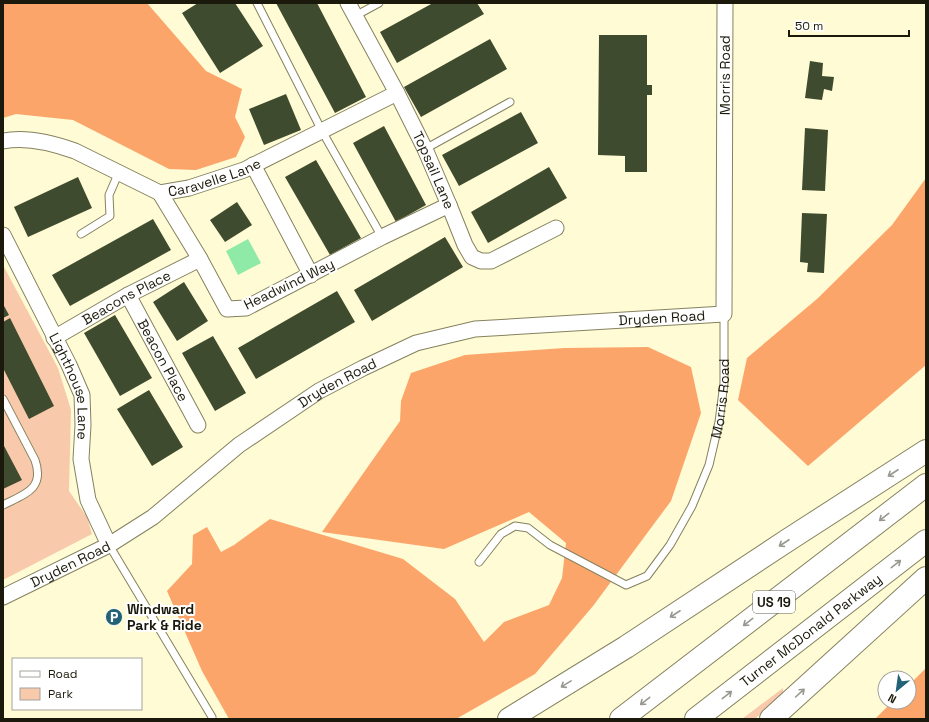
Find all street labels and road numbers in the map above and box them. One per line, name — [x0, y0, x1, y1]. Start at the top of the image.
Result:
street label: Morris Road — [716, 35, 734, 115]
street label: Topsail Lane — [409, 128, 459, 212]
street label: Caravelle Lane — [167, 154, 264, 200]
street label: Headwind Way — [241, 254, 337, 314]
street label: Beacons Place — [79, 266, 174, 329]
street label: Dryden Road — [618, 306, 706, 329]
street label: Beacon Place — [134, 316, 193, 405]
street label: Lighthouse Lane — [45, 330, 92, 440]
street label: Dryden Road — [295, 354, 379, 412]
street label: Morris Road — [707, 359, 733, 440]
street label: Dryden Road — [27, 537, 113, 591]
street label: Turner McDonald Parkway — [736, 570, 885, 691]
road number: US 19 — [753, 591, 795, 613]

